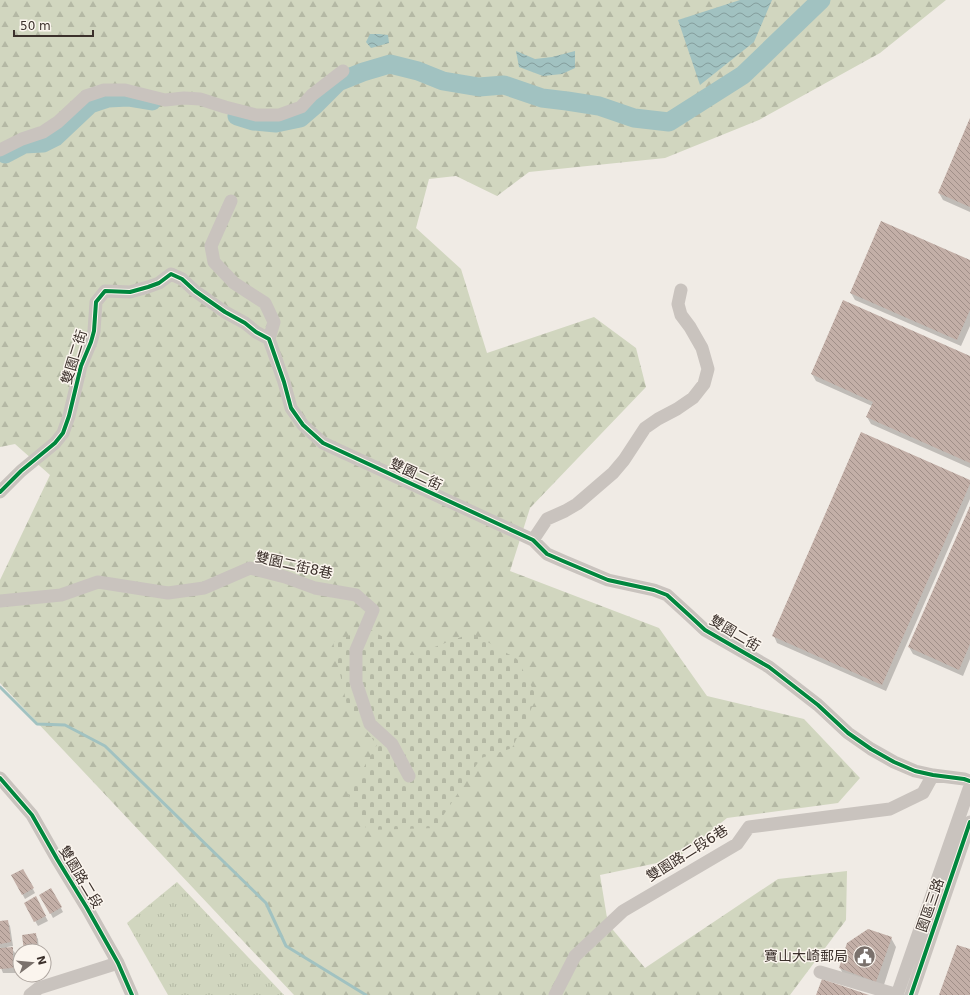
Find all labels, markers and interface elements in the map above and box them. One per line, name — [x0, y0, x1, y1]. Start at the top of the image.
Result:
scale bar — [14, 12, 93, 38]
text: 50 m — [20, 19, 51, 33]
street label: 雙園二街 — [58, 328, 90, 386]
street label: 雙園二街 — [387, 455, 445, 493]
street label: 雙園二街8巷 — [254, 548, 334, 582]
street label: 雙園二街 — [707, 612, 763, 654]
street label: 雙園路二段6巷 — [643, 822, 731, 884]
street label: 雙園路二段 — [56, 843, 106, 911]
street label: 園區三路 — [913, 876, 947, 934]
north arrow — [12, 943, 52, 983]
public building icon: 寶山大崎郵局 — [851, 943, 877, 969]
place label: 寶山大崎郵局 — [764, 948, 848, 964]
text: N — [34, 954, 49, 967]

